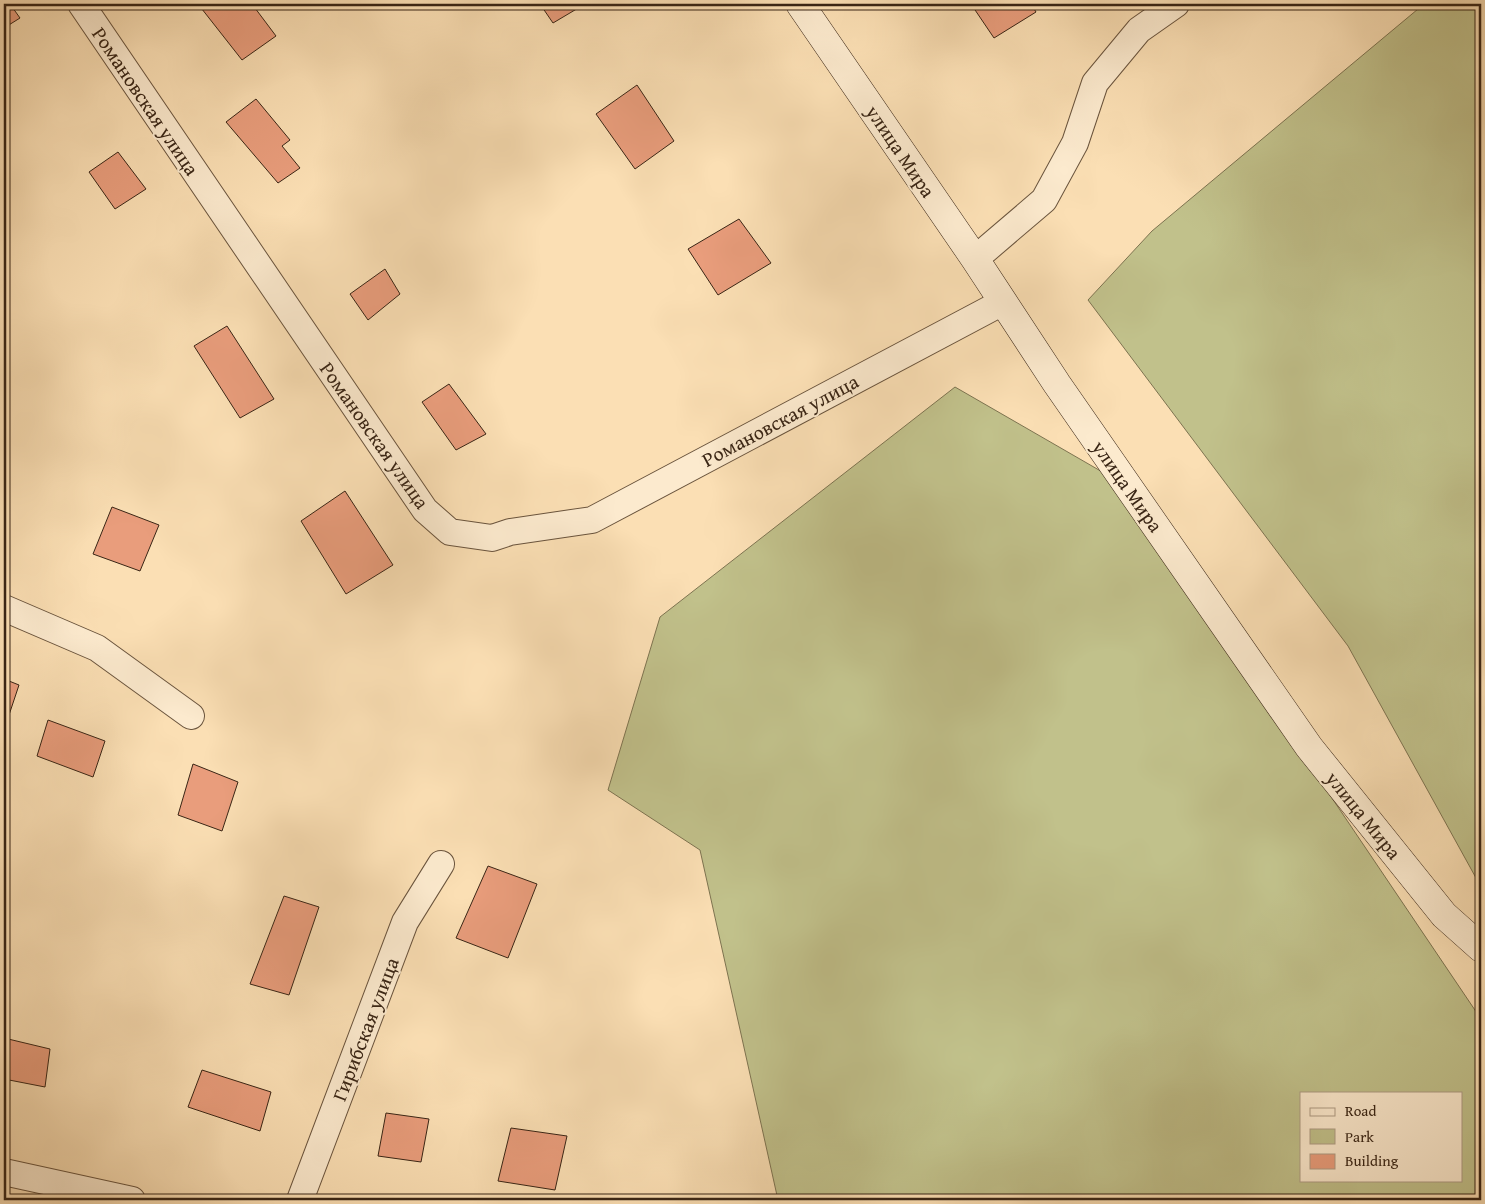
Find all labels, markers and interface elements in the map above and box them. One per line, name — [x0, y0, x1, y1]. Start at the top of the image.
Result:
street label: Романовская улица — [85, 21, 207, 182]
street label: улица Мира — [859, 98, 943, 204]
street label: Романовская улица — [313, 356, 437, 515]
street label: Романовская улица — [697, 366, 864, 474]
street label: улица Мира — [1085, 433, 1171, 538]
street label: улица Мира — [1319, 764, 1409, 866]
street label: Гирибская улица — [324, 952, 406, 1105]
legend — [1300, 1092, 1462, 1182]
text: Road — [1345, 1100, 1376, 1121]
text: Park — [1345, 1126, 1374, 1147]
text: Building — [1345, 1150, 1399, 1171]

